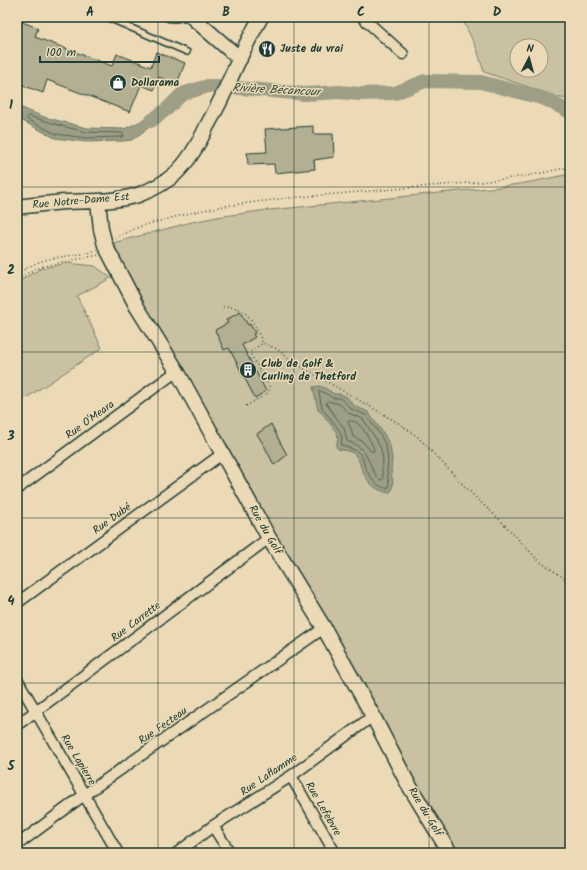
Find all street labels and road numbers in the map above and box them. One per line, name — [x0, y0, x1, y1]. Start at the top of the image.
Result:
street label: Rue Notre-Dame Est — [32, 188, 131, 214]
street label: Rue O'Meara — [62, 396, 118, 444]
street label: Rue Dubé — [89, 498, 136, 539]
street label: Rue du Golf — [244, 502, 287, 560]
street label: Rue Carrette — [107, 597, 165, 647]
street label: Rue Fecteau — [135, 702, 192, 750]
street label: Rue Lapierre — [56, 731, 100, 789]
street label: Rue Laflamme — [237, 749, 301, 801]
street label: Rue Lefebvre — [300, 778, 346, 840]
street label: Rue du Golf — [403, 784, 448, 842]

